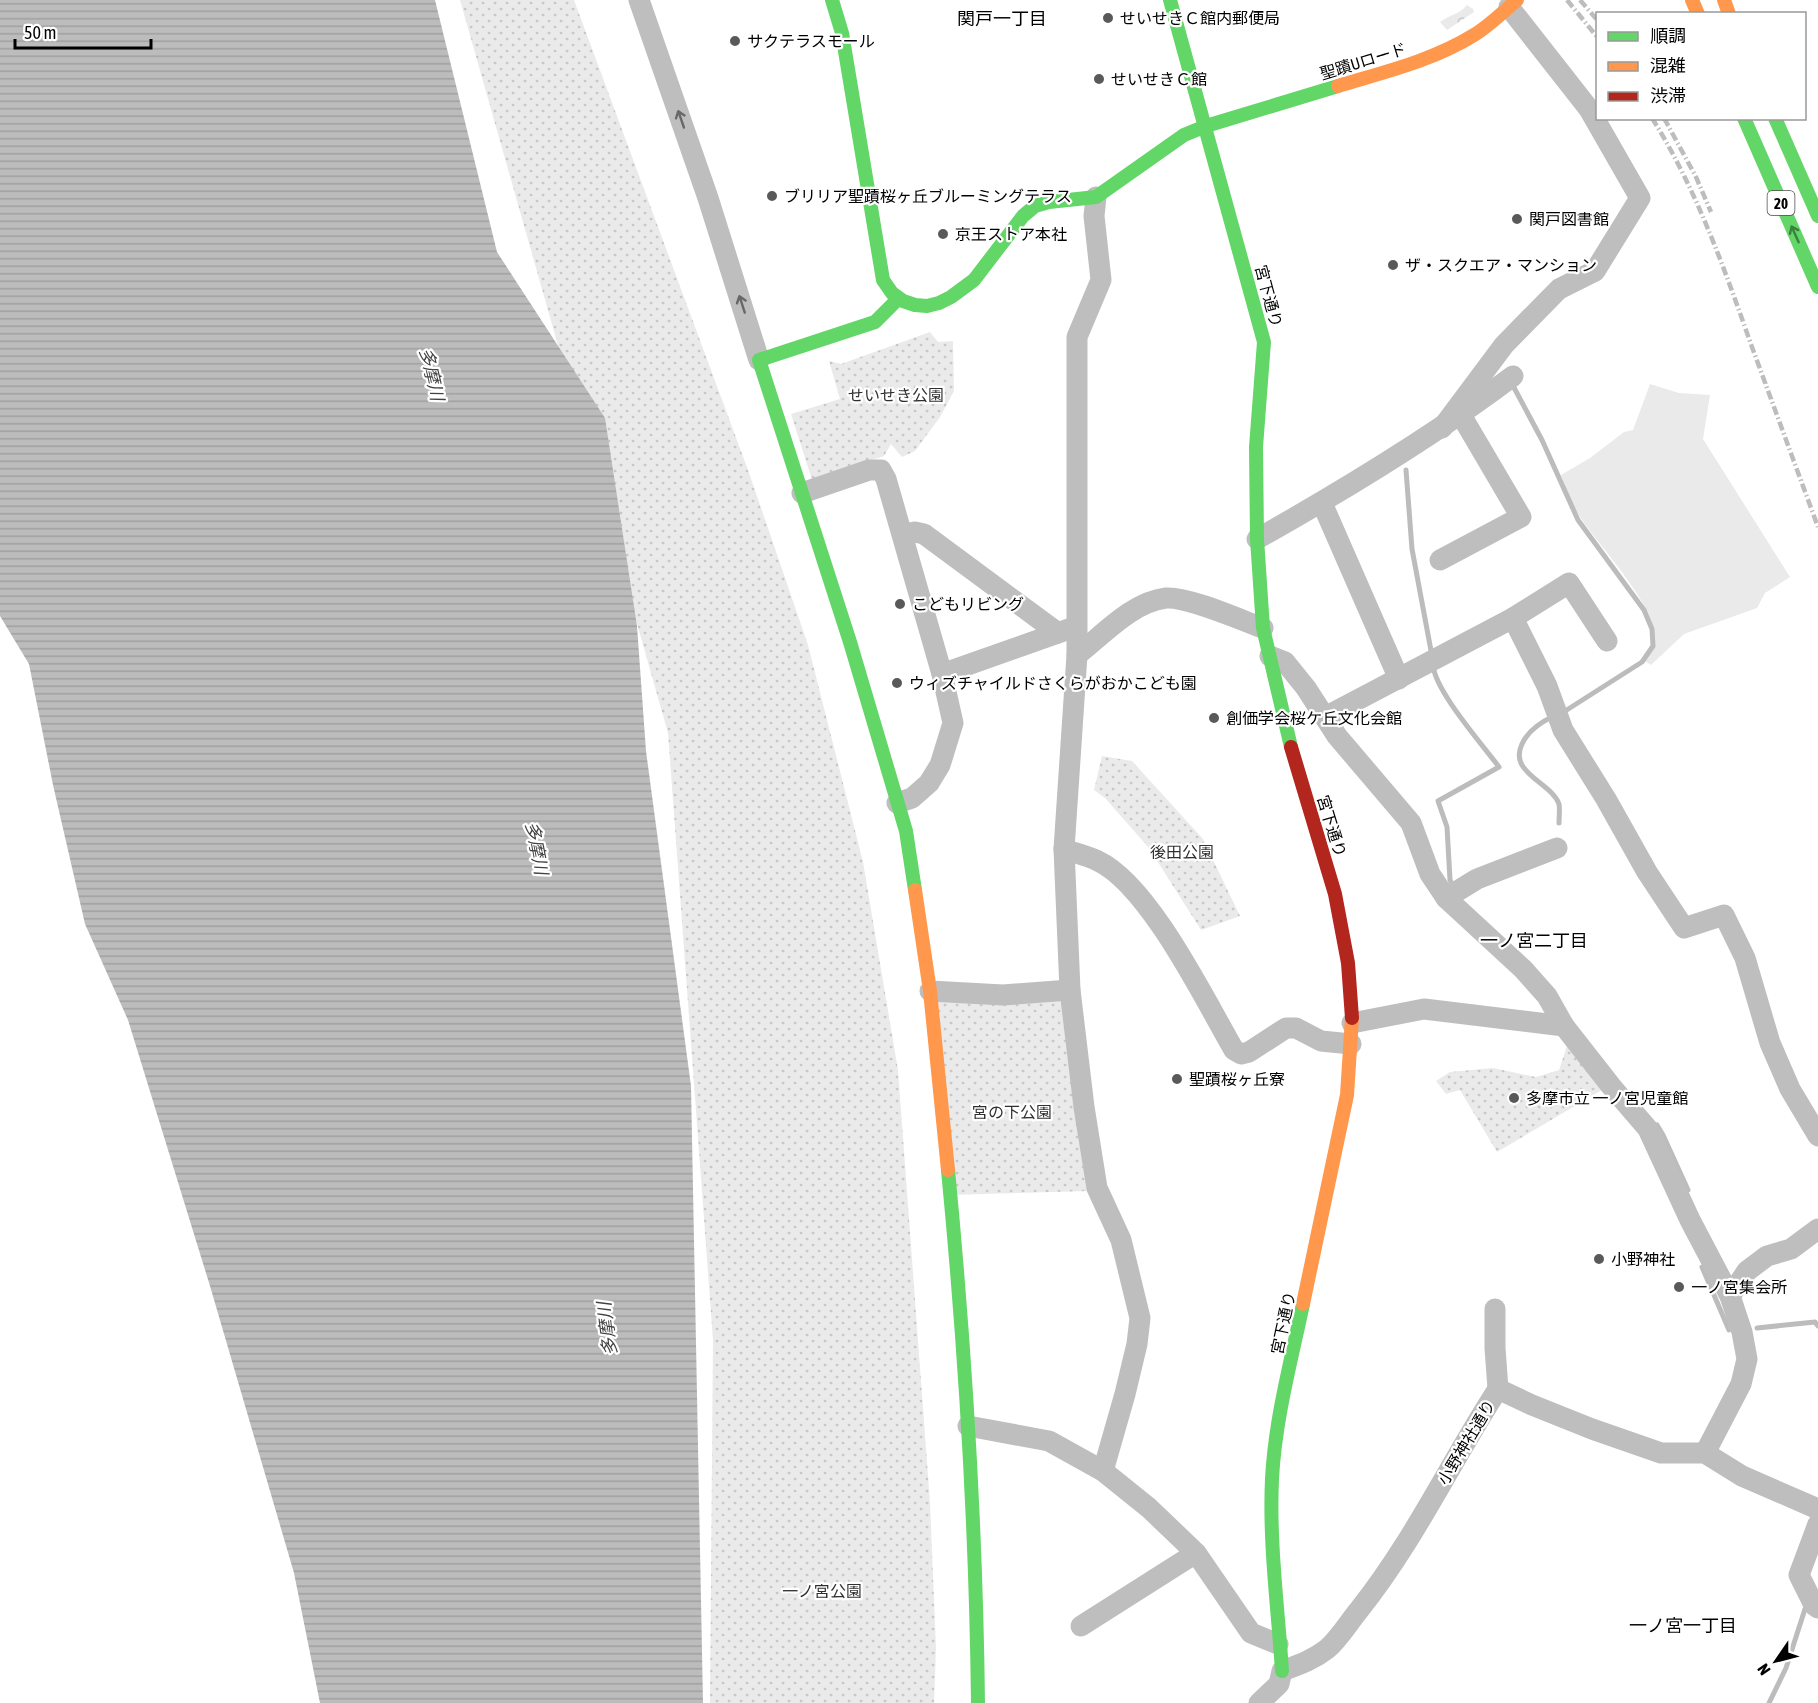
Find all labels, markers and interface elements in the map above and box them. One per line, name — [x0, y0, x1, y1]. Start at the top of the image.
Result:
district label: 関戸一丁目 — [957, 8, 1047, 29]
place label: せいせきＣ館内郵便局 — [1120, 9, 1280, 27]
marker: せいせきＣ館内郵便局 — [1101, 11, 1115, 25]
scale bar — [15, 12, 152, 50]
legend — [1596, 12, 1806, 120]
text: 50 m — [24, 22, 56, 43]
text: 順調 — [1650, 25, 1686, 46]
place label: サクテラスモール — [747, 32, 875, 50]
marker: サクテラスモール — [728, 34, 742, 48]
street label: 聖蹟Uロード — [1318, 39, 1408, 83]
text: 混雑 — [1650, 55, 1686, 76]
place label: せいせきＣ館 — [1111, 70, 1207, 88]
marker: せいせきＣ館 — [1092, 72, 1106, 86]
text: 渋滞 — [1650, 85, 1686, 106]
one-way arrow — [674, 110, 685, 129]
place label: ブリリア聖蹟桜ヶ丘ブルーミングテラス — [784, 187, 1072, 205]
marker: ブリリア聖蹟桜ヶ丘ブルーミングテラス — [765, 189, 779, 203]
road number: 20 — [1768, 191, 1794, 215]
place label: 関戸図書館 — [1529, 210, 1609, 228]
marker: 関戸図書館 — [1510, 212, 1524, 226]
place label: 京王ストア本社 — [955, 225, 1067, 243]
one-way arrow — [1788, 225, 1800, 243]
marker: 京王ストア本社 — [936, 227, 950, 241]
place label: ザ・スクエア・マンション — [1405, 256, 1597, 274]
marker: ザ・スクエア・マンション — [1386, 258, 1400, 272]
street label: 宮下通り — [1252, 263, 1286, 329]
one-way arrow — [736, 295, 747, 314]
water label: 多摩川 — [416, 345, 449, 405]
park label: せいせき公園 — [848, 386, 944, 404]
place label: こどもリビング — [912, 595, 1024, 613]
marker: こどもリビング — [893, 597, 907, 611]
place label: ウィズチャイルドさくらがおかこども園 — [909, 674, 1197, 692]
marker: ウィズチャイルドさくらがおかこども園 — [890, 676, 904, 690]
place label: 創価学会桜ケ丘文化会館 — [1226, 709, 1402, 727]
marker: 創価学会桜ケ丘文化会館 — [1207, 711, 1221, 725]
street label: 宮下通り — [1314, 793, 1350, 859]
water label: 多摩川 — [522, 819, 553, 878]
park label: 後田公園 — [1150, 843, 1214, 861]
district label: 一ノ宮二丁目 — [1480, 930, 1588, 951]
place label: 聖蹟桜ヶ丘寮 — [1189, 1070, 1285, 1088]
marker: 聖蹟桜ヶ丘寮 — [1170, 1072, 1184, 1086]
place label: 多摩市立 一ノ宮児童館 — [1526, 1089, 1688, 1107]
marker: 多摩市立 一ノ宮児童館 — [1507, 1091, 1521, 1105]
park label: 宮の下公園 — [972, 1103, 1052, 1121]
place label: 小野神社 — [1611, 1250, 1675, 1268]
marker: 小野神社 — [1592, 1252, 1606, 1266]
place label: 一ノ宮集会所 — [1691, 1278, 1787, 1296]
marker: 一ノ宮集会所 — [1672, 1280, 1686, 1294]
street label: 宮下通り — [1268, 1290, 1298, 1356]
water label: 多摩川 — [593, 1299, 621, 1357]
street label: 小野神社通り — [1434, 1396, 1498, 1488]
park label: 一ノ宮公園 — [782, 1582, 862, 1600]
district label: 一ノ宮一丁目 — [1629, 1615, 1737, 1636]
north arrow — [1746, 1631, 1806, 1691]
text: N — [1754, 1661, 1774, 1679]

